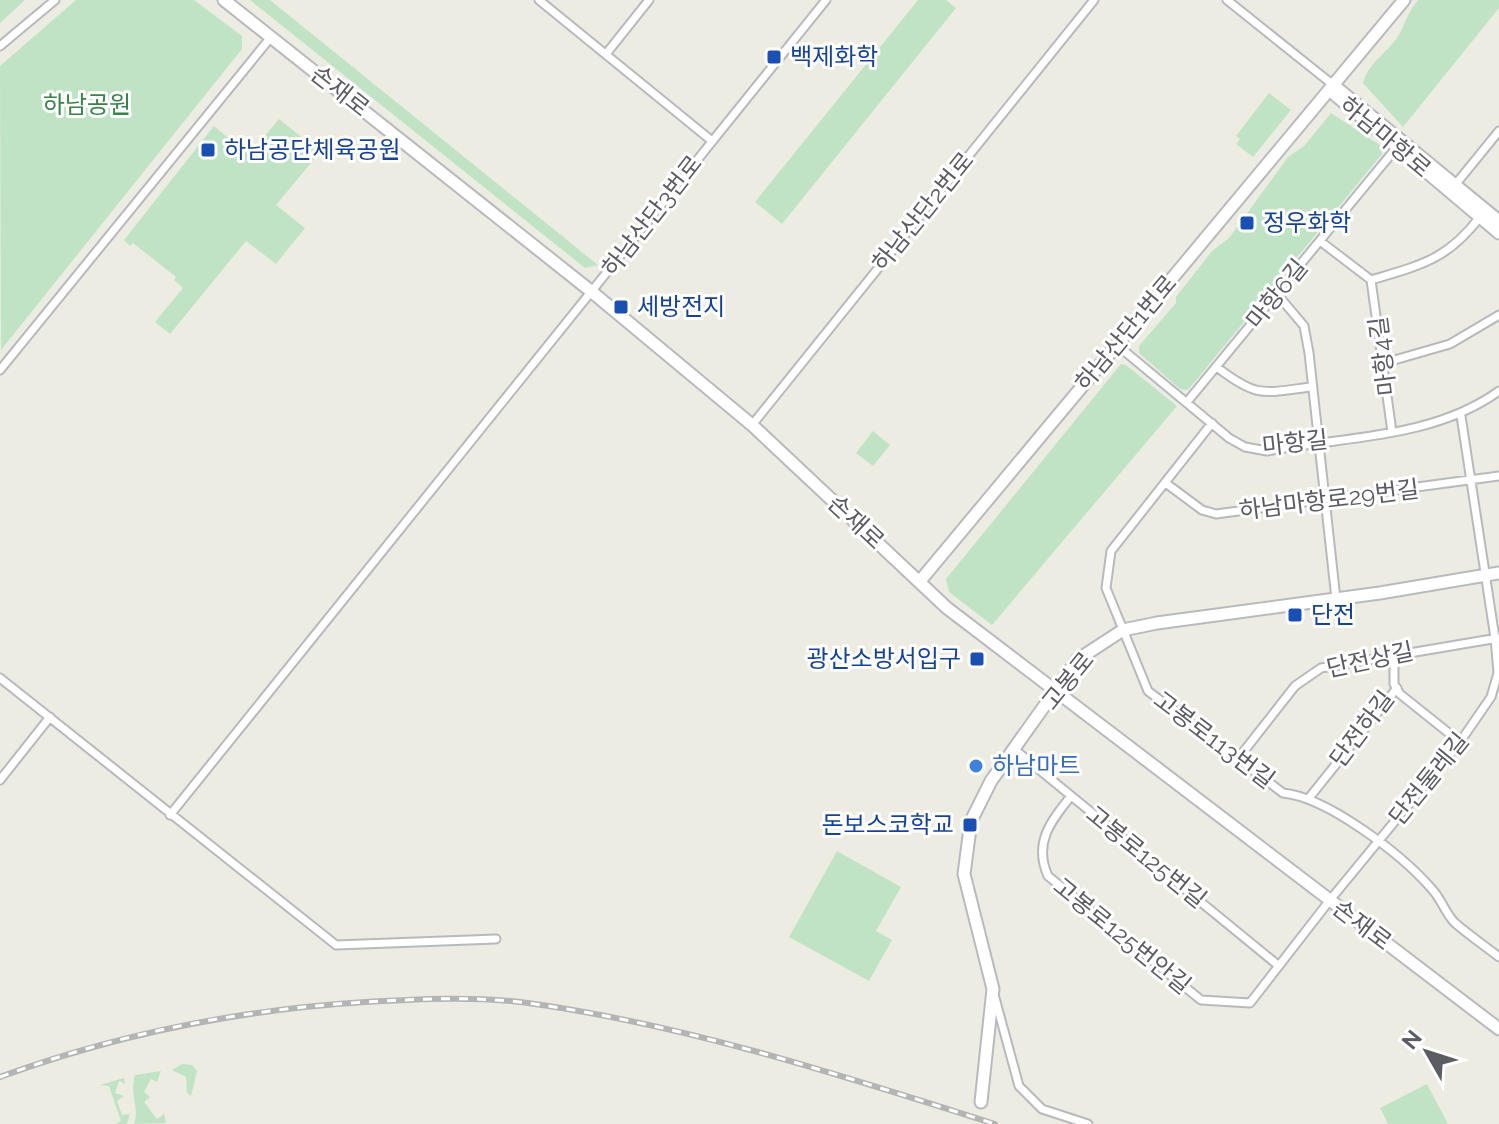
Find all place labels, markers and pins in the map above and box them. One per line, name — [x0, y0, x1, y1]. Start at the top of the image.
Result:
place label: 백제화학 — [790, 42, 878, 71]
marker: 백제화학 — [765, 48, 783, 66]
place label: 하남공단체육공원 — [224, 135, 401, 164]
marker: 하남공단체육공원 — [199, 141, 217, 159]
place label: 정우화학 — [1263, 208, 1351, 237]
marker: 정우화학 — [1238, 214, 1256, 232]
place label: 세방전지 — [637, 292, 725, 321]
marker: 세방전지 — [612, 298, 630, 316]
place label: 단전 — [1311, 600, 1355, 629]
marker: 단전 — [1286, 606, 1304, 624]
place label: 광산소방서입구 — [806, 644, 961, 673]
marker: 광산소방서입구 — [968, 650, 986, 668]
place label: 하남마트 — [992, 751, 1080, 780]
marker: 하남마트 — [967, 757, 985, 775]
place label: 돈보스코학교 — [822, 810, 954, 839]
marker: 돈보스코학교 — [961, 816, 979, 834]

